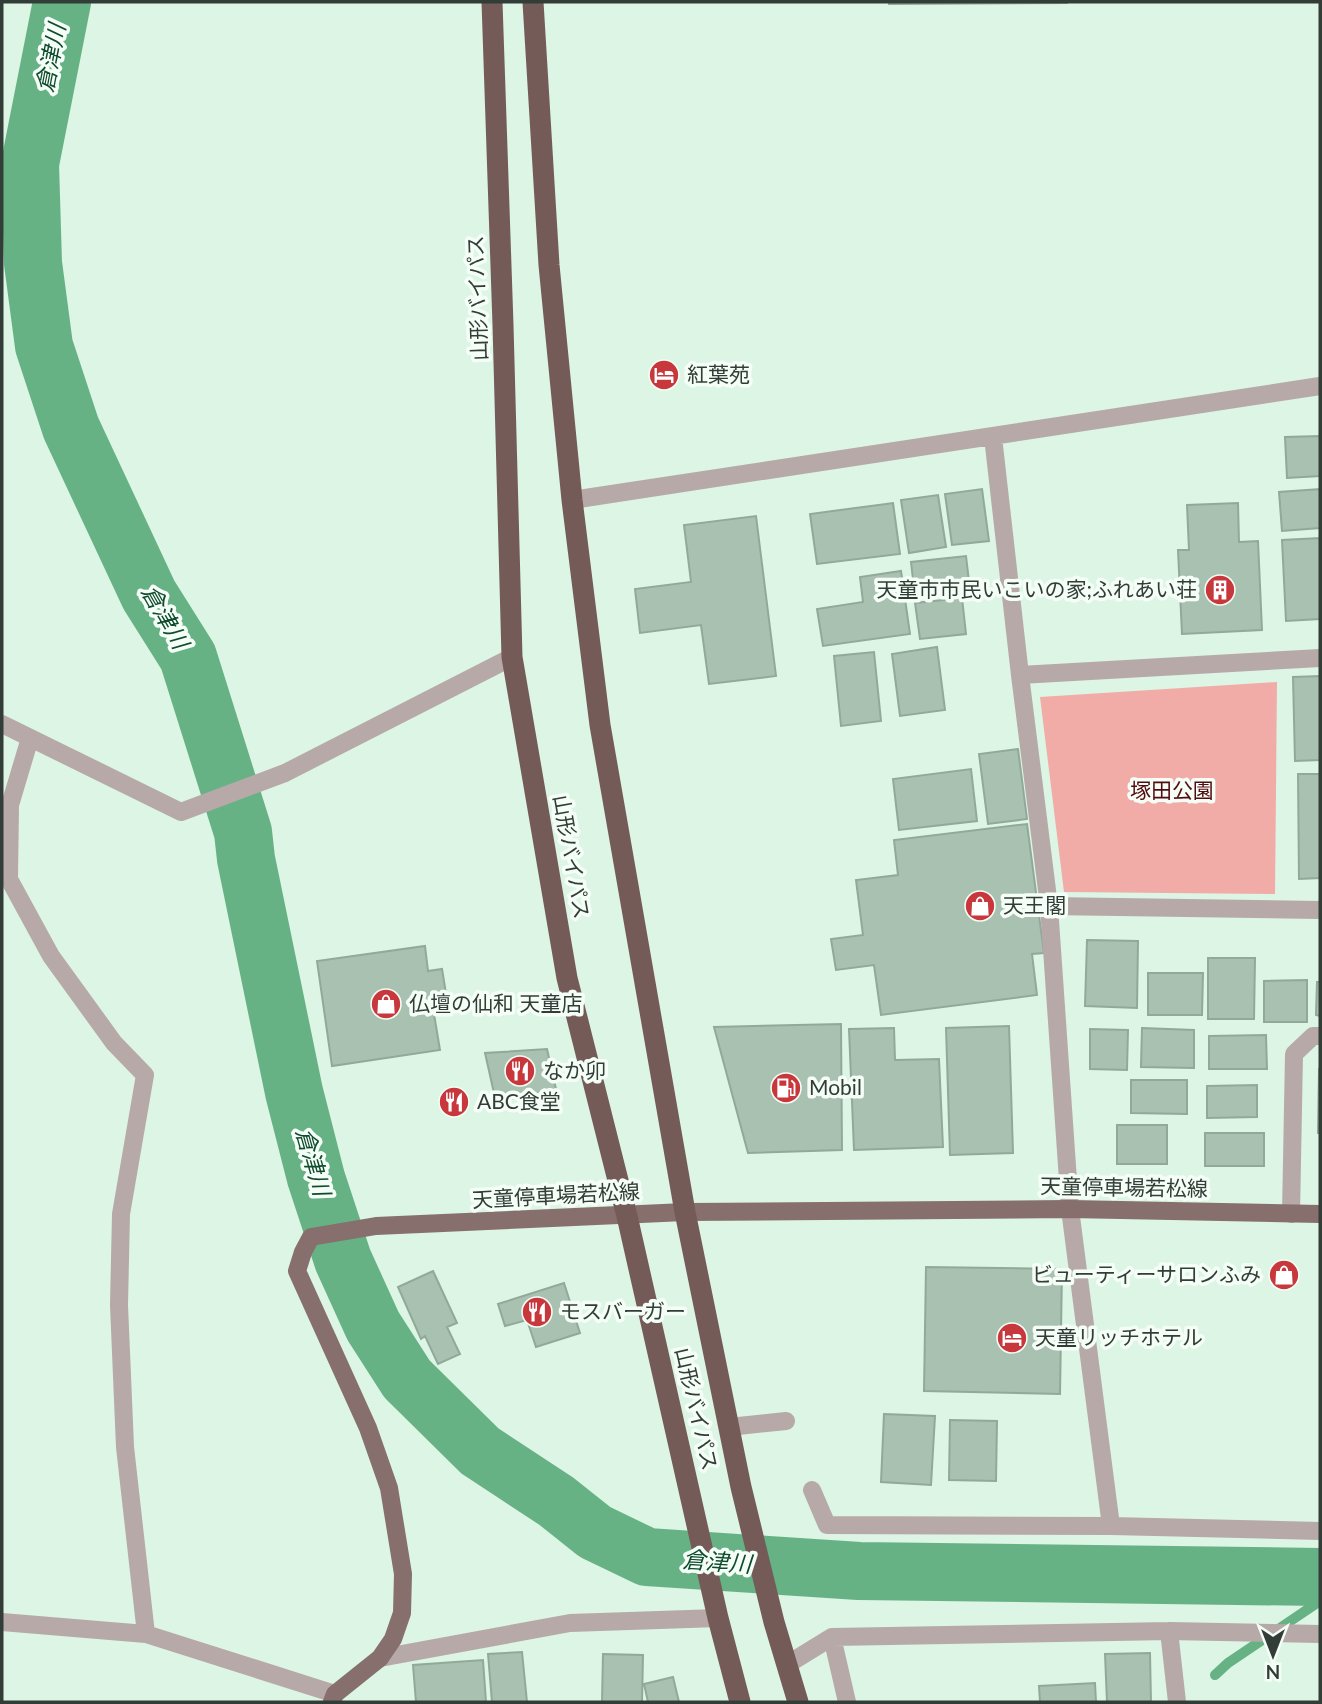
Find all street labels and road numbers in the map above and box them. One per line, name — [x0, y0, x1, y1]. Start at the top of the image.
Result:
street label: 山形バイパス — [462, 235, 491, 361]
street label: 山形バイパス — [549, 793, 596, 921]
street label: 天童停車場若松線 — [1040, 1173, 1208, 1200]
street label: 天童停車場若松線 — [471, 1178, 640, 1211]
street label: 山形バイパス — [671, 1345, 724, 1473]

